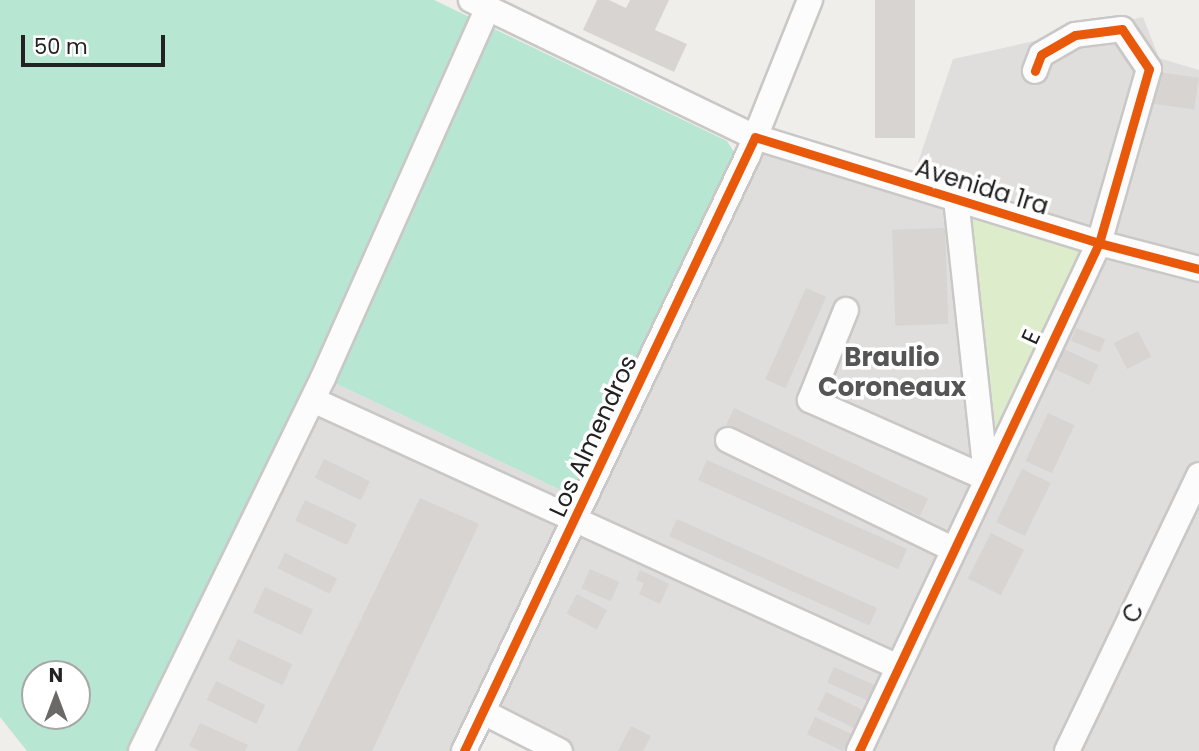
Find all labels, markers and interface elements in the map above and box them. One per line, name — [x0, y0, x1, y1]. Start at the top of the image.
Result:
scale bar — [24, 21, 168, 65]
text: 50 m — [34, 32, 88, 61]
street label: Avenida 1ra — [912, 153, 1052, 221]
street label: E — [1015, 325, 1047, 349]
district label: Braulio Coroneaux — [818, 342, 966, 404]
street label: Los Almendros — [543, 351, 643, 521]
street label: C — [1116, 598, 1150, 628]
north arrow — [21, 660, 91, 730]
text: N — [49, 662, 63, 689]

